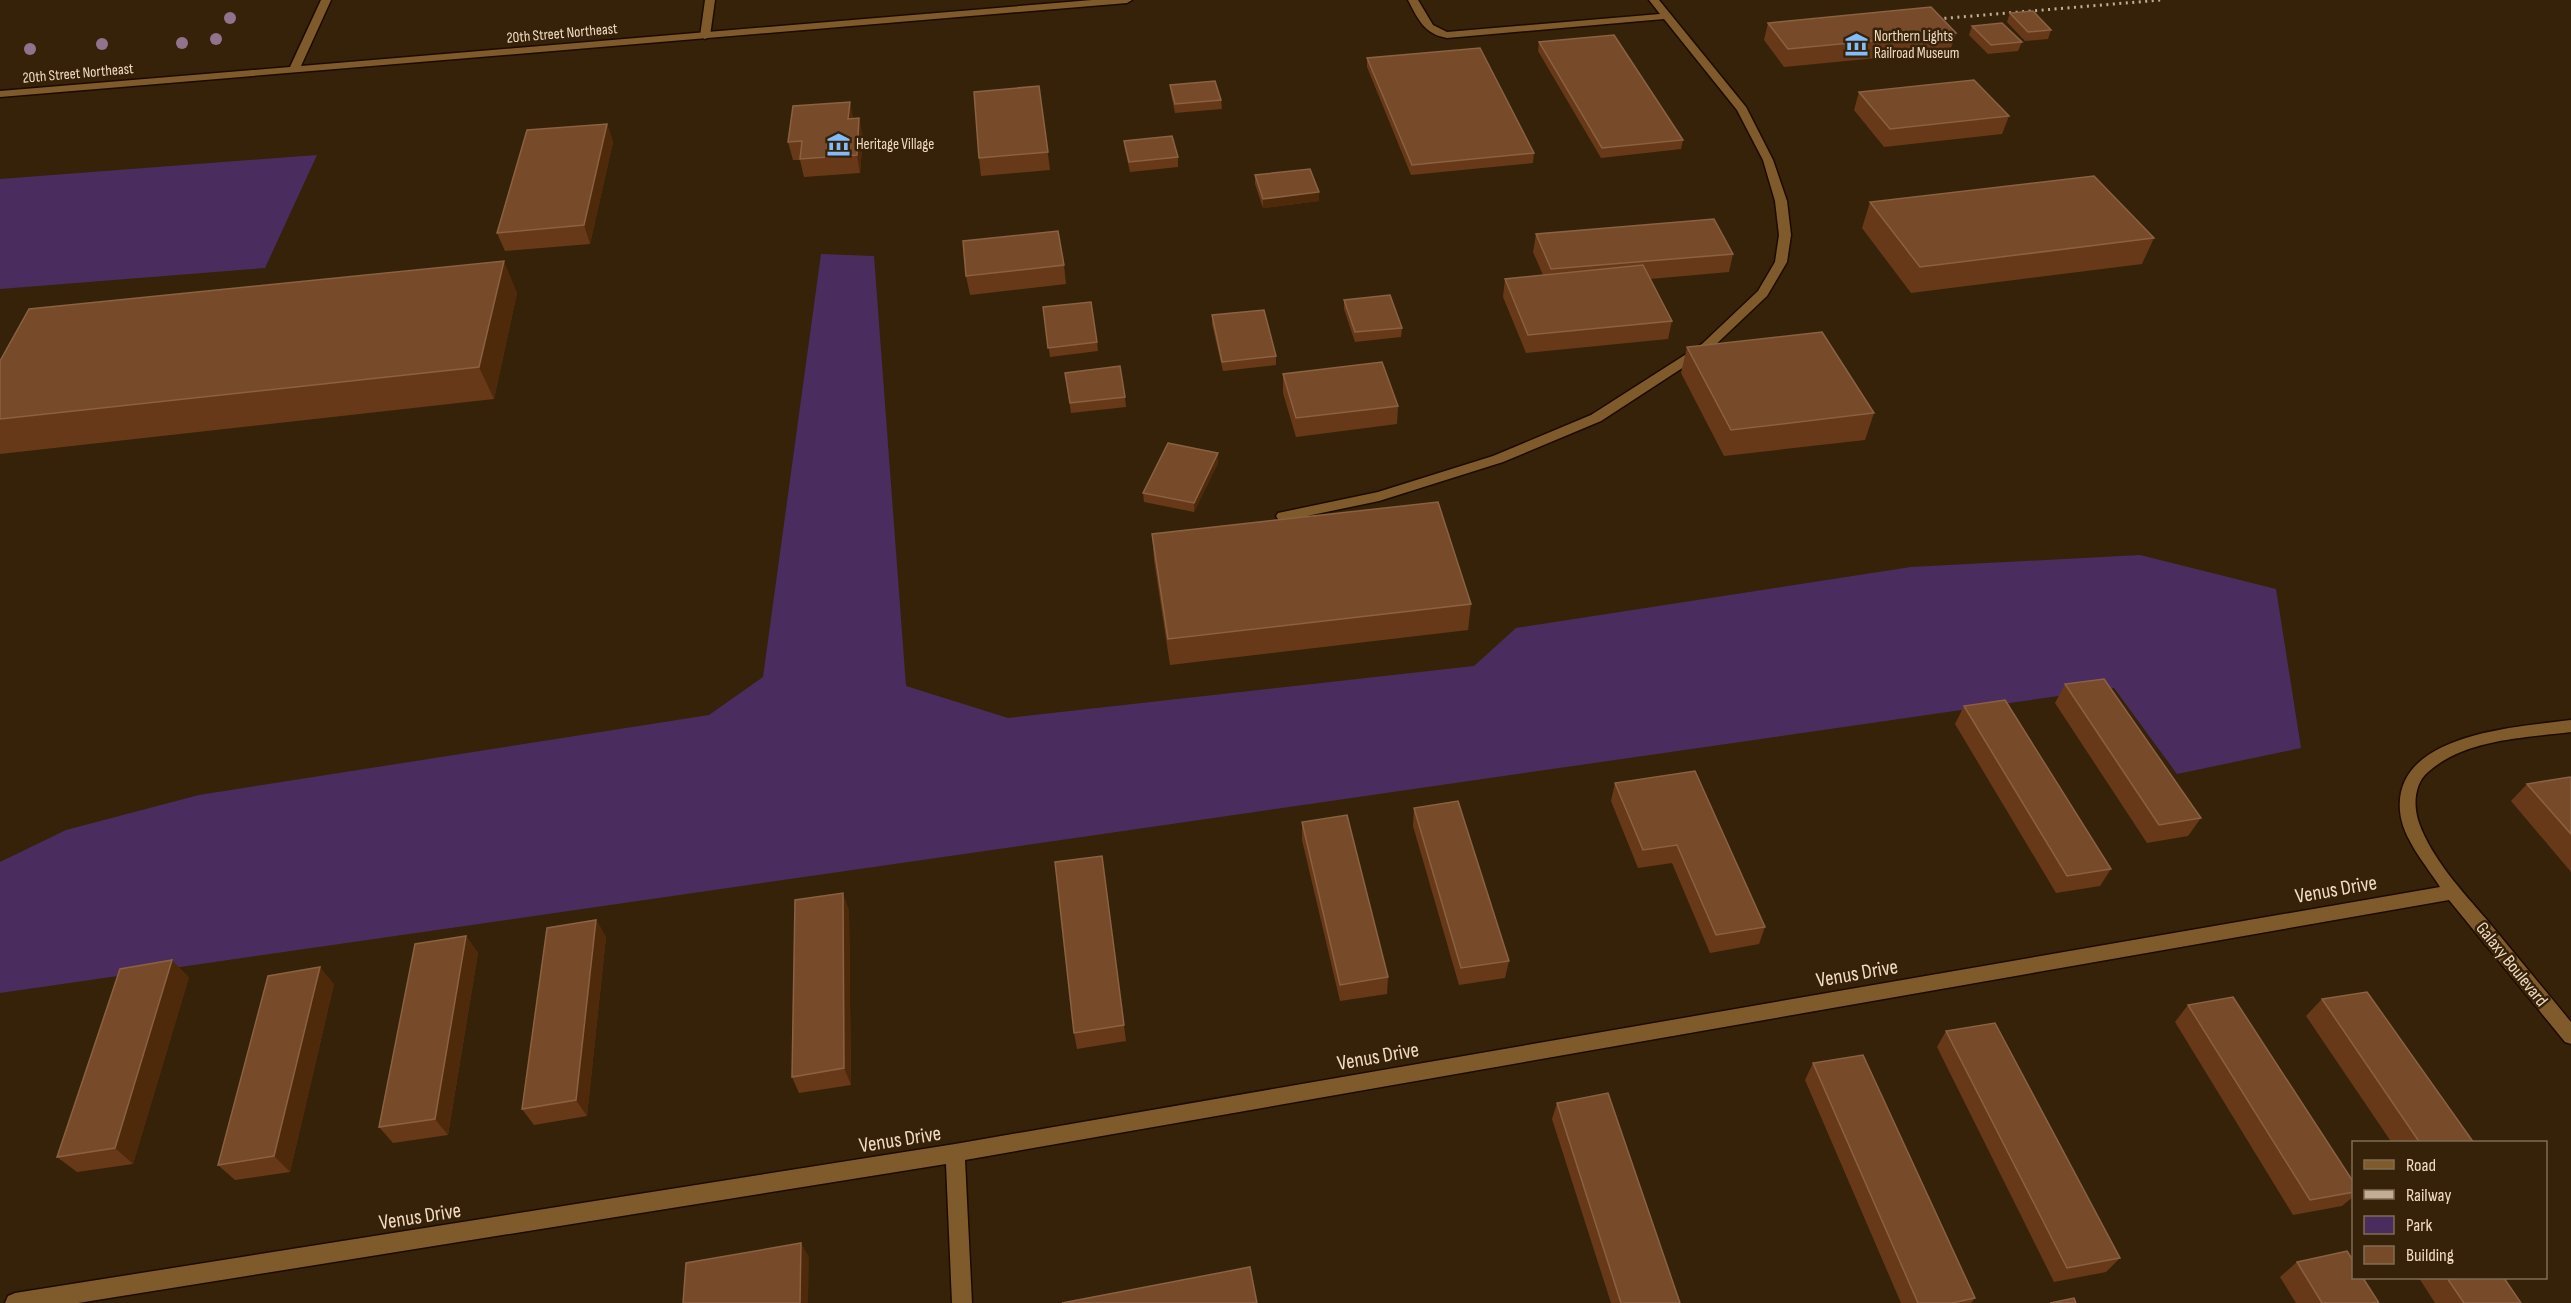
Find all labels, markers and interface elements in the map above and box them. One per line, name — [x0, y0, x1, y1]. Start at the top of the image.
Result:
street label: 20th Street Northeast — [506, 19, 619, 48]
place label: Northern Lights Railroad Museum — [1874, 27, 1959, 63]
museum icon: Northern Lights Railroad Museum — [1843, 32, 1869, 58]
street label: 20th Street Northeast — [22, 59, 135, 88]
museum icon: Heritage Village — [825, 131, 851, 157]
place label: Heritage Village — [856, 135, 934, 154]
street label: Venus Drive — [2293, 870, 2379, 909]
street label: Galaxy Boulevard — [2471, 918, 2552, 1011]
street label: Venus Drive — [1814, 954, 1900, 993]
street label: Venus Drive — [1335, 1037, 1421, 1076]
street label: Venus Drive — [857, 1121, 943, 1158]
legend — [2352, 1141, 2547, 1279]
text: Road — [2406, 1155, 2436, 1176]
text: Railway — [2406, 1185, 2451, 1206]
street label: Venus Drive — [377, 1198, 463, 1235]
text: Park — [2406, 1215, 2432, 1236]
text: Building — [2406, 1245, 2454, 1266]

